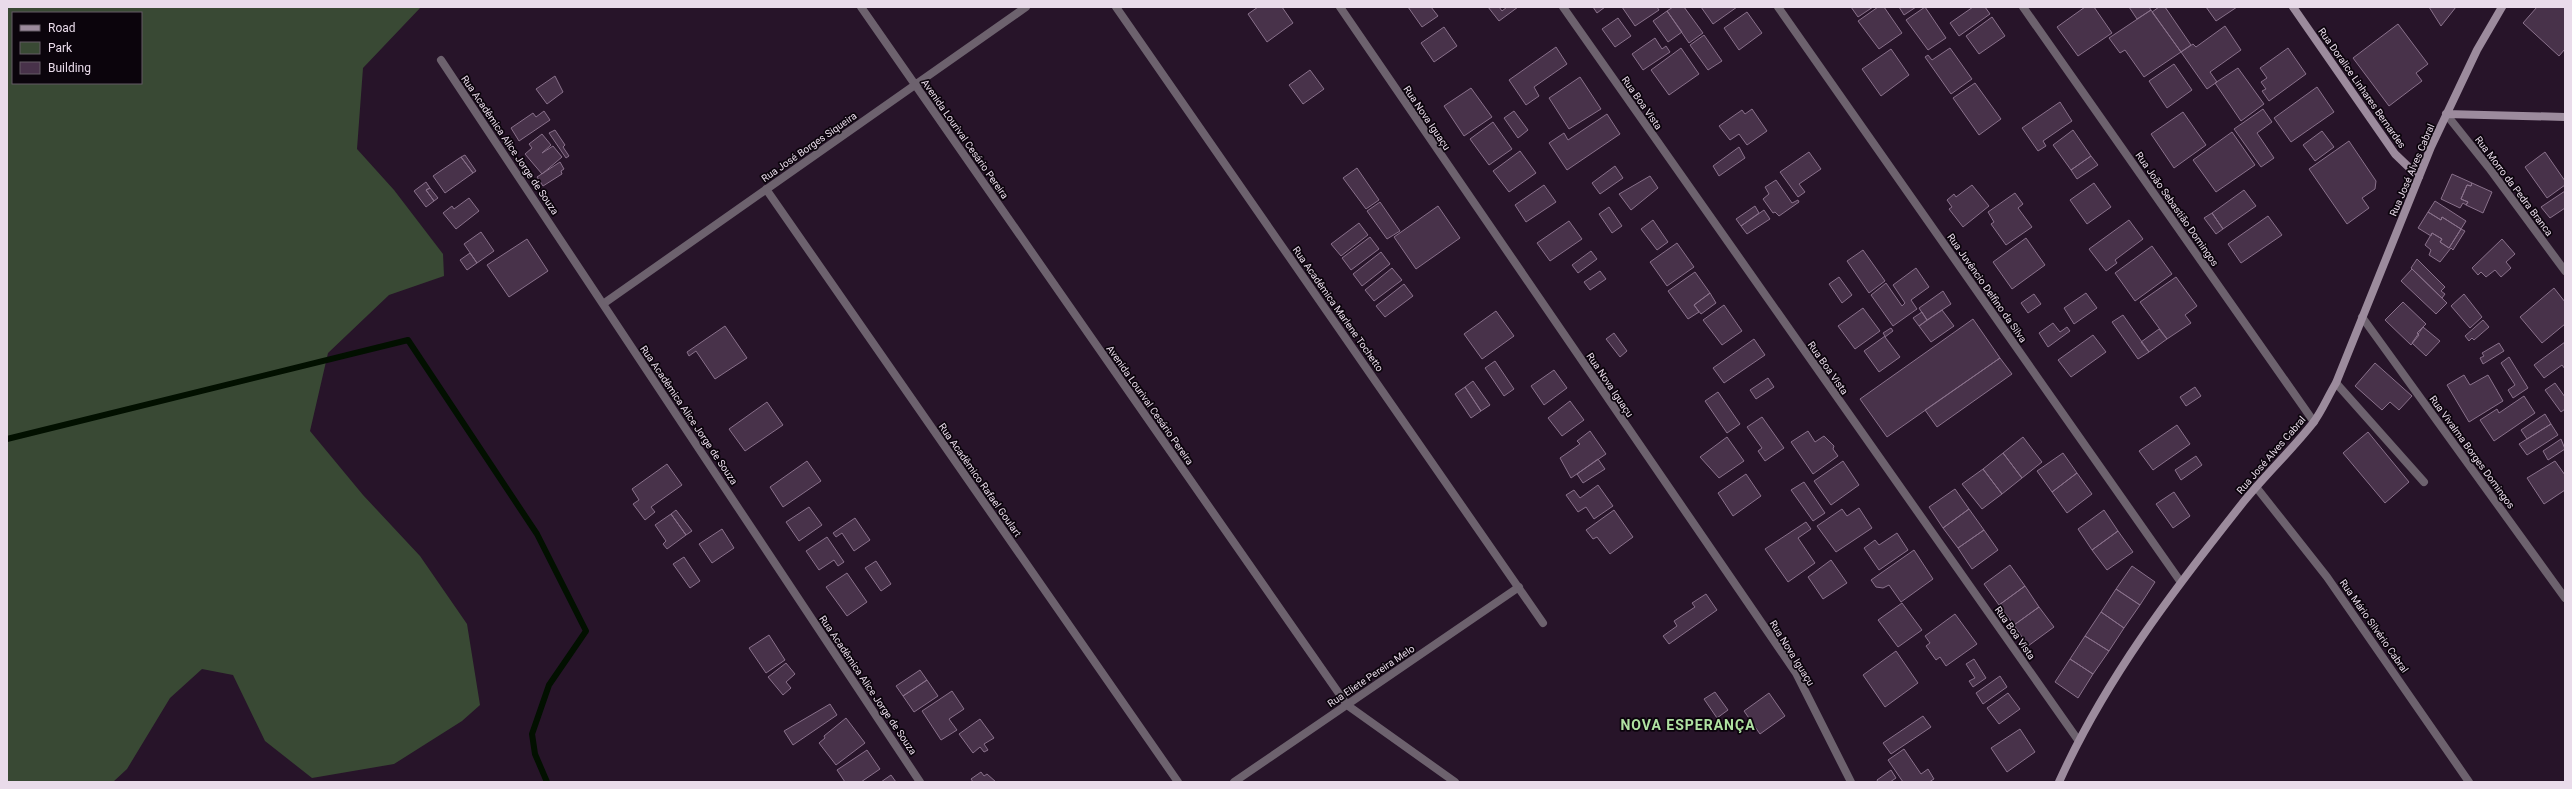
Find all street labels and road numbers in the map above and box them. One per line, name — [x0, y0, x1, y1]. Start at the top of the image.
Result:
street label: Rua Doralice Linhares Bernardes — [2316, 26, 2408, 150]
street label: Rua Acadêmica Alice Jorge de Souza — [459, 73, 561, 217]
street label: Rua Boa Vista — [1620, 74, 1664, 132]
street label: Avenida Lourival Cesário Pereira — [919, 77, 1011, 201]
street label: Rua Nova Iguaçu — [1401, 84, 1453, 152]
street label: Rua José Borges Siqueira — [759, 110, 859, 184]
street label: Rua José Alves Cabral — [2388, 122, 2436, 218]
street label: Rua Morro da Pedra Branca — [2473, 134, 2555, 238]
street label: Rua João Sebastião Domingos — [2133, 150, 2221, 268]
street label: Rua Juvêncio Delfino da Silva — [1945, 232, 2029, 344]
street label: Rua Acadêmica Marlene Tochetto — [1291, 244, 1386, 374]
street label: Rua Boa Vista — [1806, 339, 1850, 397]
street label: Rua Acadêmica Alice Jorge de Souza — [638, 343, 740, 487]
street label: Avenida Lourival Cesário Pereira — [1104, 343, 1196, 467]
street label: Rua Nova Iguaçu — [1584, 351, 1636, 419]
street label: Rua Vivalma Borges Domingos — [2427, 393, 2517, 511]
street label: Rua José Alves Cabral — [2234, 414, 2308, 496]
street label: Rua Acadêmico Rafael Goulart — [937, 421, 1023, 539]
street label: Rua Mário Silvério Cabral — [2338, 577, 2410, 675]
street label: Rua Boa Vista — [1993, 604, 2037, 662]
street label: Rua Acadêmica Alice Jorge de Souza — [817, 613, 919, 757]
street label: Rua Nova Iguaçu — [1767, 618, 1817, 688]
street label: Rua Eliete Pereira Melo — [1325, 643, 1417, 709]

